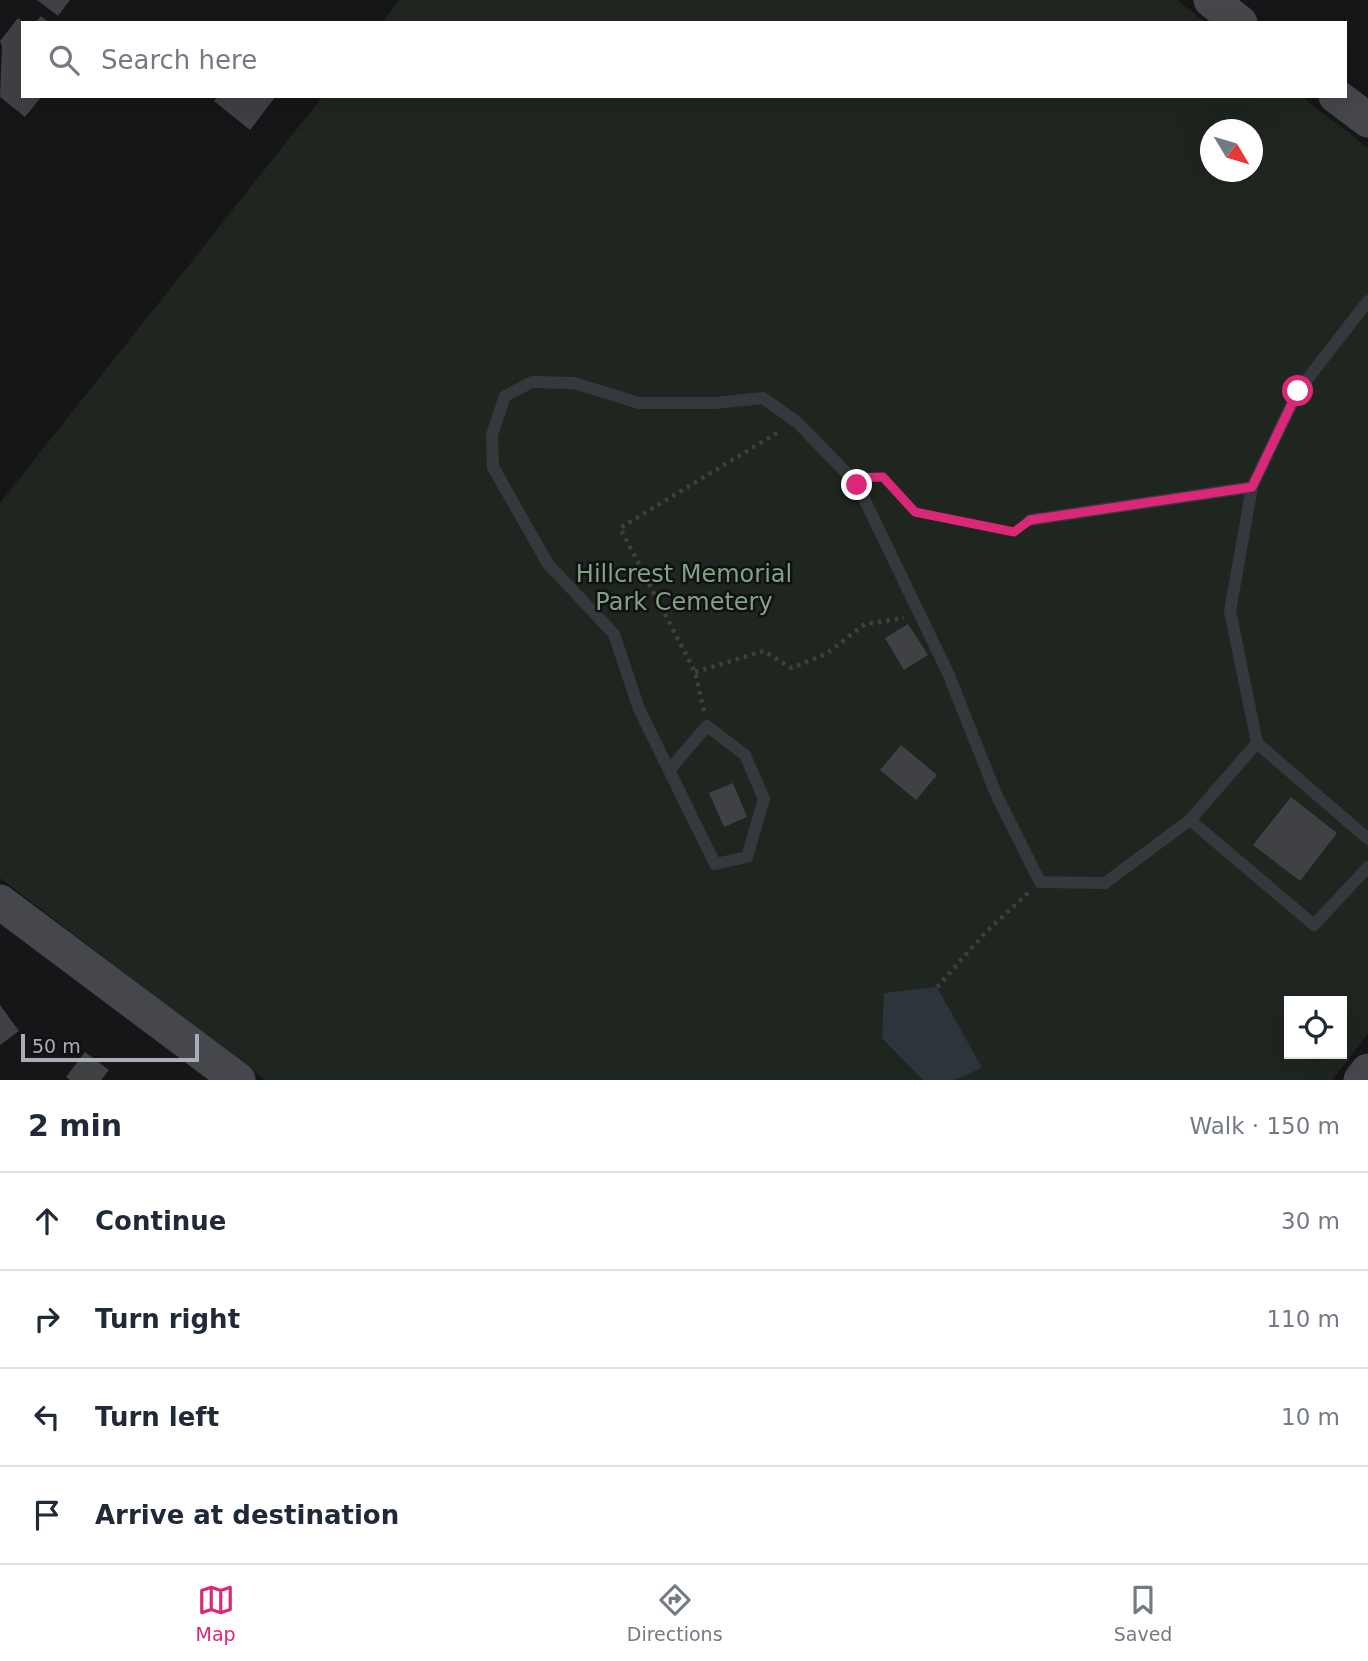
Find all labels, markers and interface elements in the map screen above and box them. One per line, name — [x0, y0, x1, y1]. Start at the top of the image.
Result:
search box — [21, 21, 1347, 98]
icon: search — [45, 41, 83, 79]
text: Search here — [101, 45, 257, 75]
north arrow — [1200, 119, 1263, 182]
route start — [1282, 375, 1313, 406]
route end — [841, 469, 872, 500]
park label: Hillcrest Memorial Park Cemetery — [576, 560, 792, 616]
map controls — [1284, 996, 1347, 1059]
button: locate — [1284, 996, 1347, 1059]
scale bar — [21, 1031, 200, 1063]
text: 50 m — [32, 1035, 81, 1057]
text: 2 min — [28, 1108, 122, 1143]
text: Walk · 150 m — [1189, 1113, 1340, 1139]
icon: ahead — [28, 1202, 66, 1240]
text: Continue — [95, 1206, 226, 1236]
text: 30 m — [1281, 1208, 1340, 1234]
icon: right — [28, 1300, 66, 1338]
text: Turn right — [95, 1304, 240, 1334]
text: 110 m — [1266, 1306, 1340, 1332]
icon: left — [28, 1398, 66, 1436]
text: Turn left — [95, 1402, 219, 1432]
text: 10 m — [1281, 1404, 1340, 1430]
icon: arrive — [28, 1496, 66, 1534]
text: Arrive at destination — [95, 1500, 399, 1530]
tab: Map — [196, 1581, 236, 1645]
tab: Directions — [627, 1581, 723, 1645]
tab: Saved — [1114, 1581, 1172, 1645]

